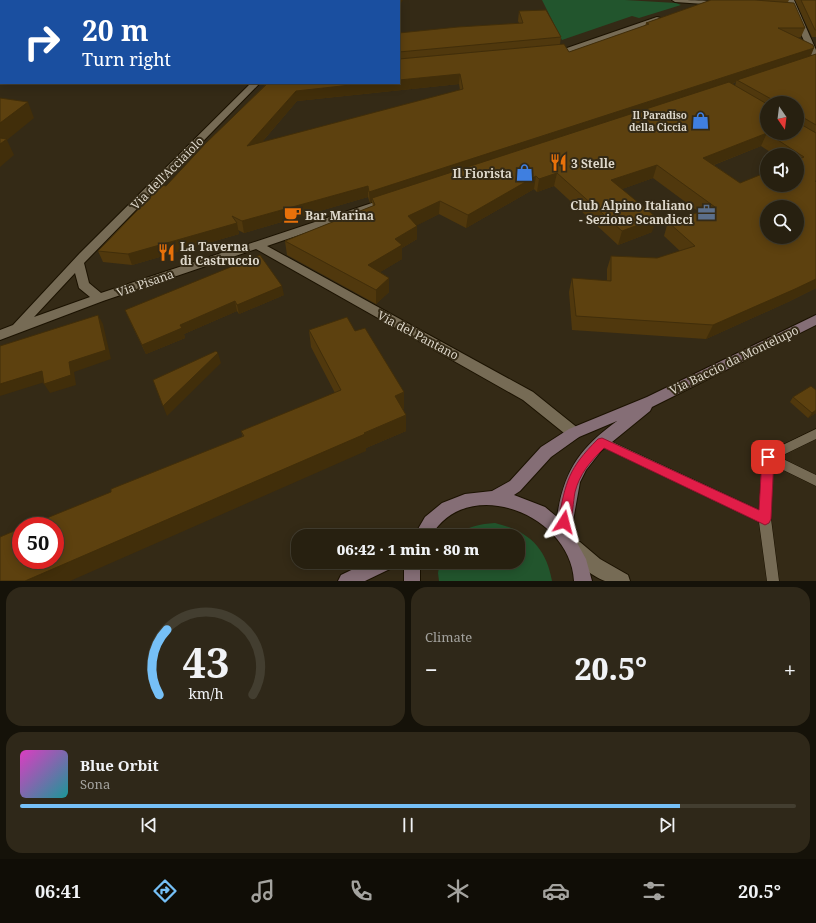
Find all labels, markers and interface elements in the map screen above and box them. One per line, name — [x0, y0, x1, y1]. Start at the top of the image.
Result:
text: 20 m — [82, 11, 149, 49]
icon: right — [16, 16, 68, 68]
text: Turn right — [82, 47, 171, 71]
north arrow — [760, 96, 804, 140]
map controls — [760, 96, 804, 244]
place label: Il Paradiso della Ciccia — [629, 108, 687, 134]
shop icon: Il Paradiso della Ciccia — [690, 111, 710, 131]
street label: Via dell'Acciaiolo — [127, 133, 207, 213]
button: sound — [760, 148, 804, 192]
restaurant icon: 3 Stelle — [548, 153, 568, 173]
place label: 3 Stelle — [571, 155, 615, 172]
shop icon: Il Fiorista — [515, 163, 535, 183]
place label: Il Fiorista — [452, 165, 512, 182]
place label: Club Alpino Italiano - Sezione Scandicci — [570, 197, 694, 228]
button: search — [760, 200, 804, 244]
office icon: Club Alpino Italiano - Sezione Scandicci — [696, 202, 716, 222]
cafe icon: Bar Marina — [282, 205, 302, 225]
place label: Bar Marina — [305, 207, 374, 224]
place label: La Taverna di Castruccio — [180, 238, 260, 269]
restaurant icon: La Taverna di Castruccio — [157, 243, 177, 263]
street label: Via Pisana — [114, 265, 176, 301]
street label: Via del Pantano — [374, 306, 462, 364]
street label: Via Baccio da Montelupo — [667, 321, 801, 399]
pin — [751, 440, 785, 474]
icon: arrive — [757, 446, 779, 468]
position arrow — [543, 501, 585, 543]
speed limit sign: 50 — [12, 517, 64, 569]
text: 06:42 · 1 min · 80 m — [337, 539, 479, 559]
text: Climate — [425, 628, 472, 646]
text: 43 — [182, 633, 229, 689]
text: 20.5° — [575, 648, 647, 689]
text: − — [425, 654, 438, 684]
text: + — [784, 654, 796, 684]
text: km/h — [188, 683, 223, 702]
text: Blue Orbit — [80, 755, 159, 775]
text: Sona — [80, 775, 110, 793]
icon: previous — [138, 814, 160, 836]
icon: pause — [397, 814, 419, 836]
icon: next — [656, 814, 678, 836]
icon: directions — [151, 877, 179, 905]
icon: music — [249, 877, 277, 905]
icon: phone — [347, 877, 375, 905]
icon: climate — [444, 877, 472, 905]
icon: car — [542, 877, 570, 905]
icon: filters — [640, 877, 668, 905]
text: 06:41 — [35, 879, 81, 903]
text: 20.5° — [738, 879, 781, 903]

